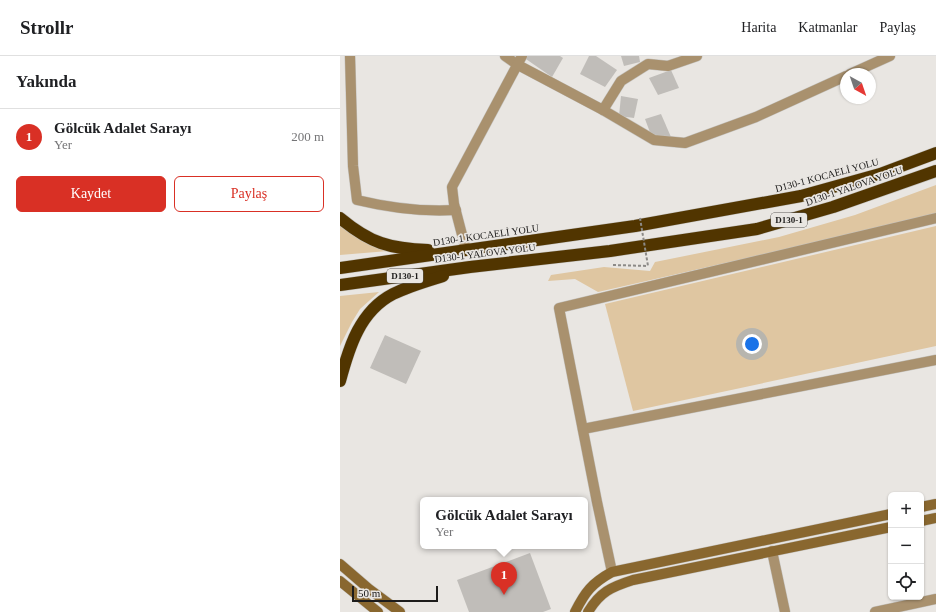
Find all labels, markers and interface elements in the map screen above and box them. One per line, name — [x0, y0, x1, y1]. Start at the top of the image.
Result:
text: Strollr — [20, 17, 73, 38]
text: Harita — [741, 20, 776, 35]
text: Katmanlar — [798, 20, 857, 35]
text: Paylaş — [879, 20, 916, 35]
north arrow — [840, 68, 876, 104]
text: Yakında — [16, 72, 76, 91]
text: Gölcük Adalet Sarayı — [54, 120, 192, 136]
text: 1 — [26, 129, 32, 144]
text: 200 m — [291, 129, 324, 144]
text: Yer — [54, 137, 72, 152]
street label: D130-1 KOCAELİ YOLU — [774, 156, 881, 194]
street label: D130-1 YALOVA YOLU — [804, 164, 905, 208]
button: Kaydet — [16, 176, 166, 212]
button: Paylaş — [174, 176, 324, 212]
road number: D130-1 — [771, 213, 807, 227]
street label: D130-1 KOCAELİ YOLU — [432, 222, 540, 248]
street label: D130-1 YALOVA YOLU — [434, 241, 537, 265]
road number: D130-1 — [387, 269, 423, 283]
your location — [742, 334, 762, 354]
map controls — [888, 492, 924, 600]
button: + — [888, 492, 924, 528]
popup — [420, 497, 588, 549]
text: Gölcük Adalet Sarayı — [435, 507, 573, 523]
text: Yer — [435, 524, 453, 539]
button: − — [888, 528, 924, 564]
pin: 1 — [491, 562, 517, 595]
button: locate — [888, 564, 924, 600]
scale bar — [352, 584, 438, 603]
text: 50 m — [358, 587, 380, 599]

